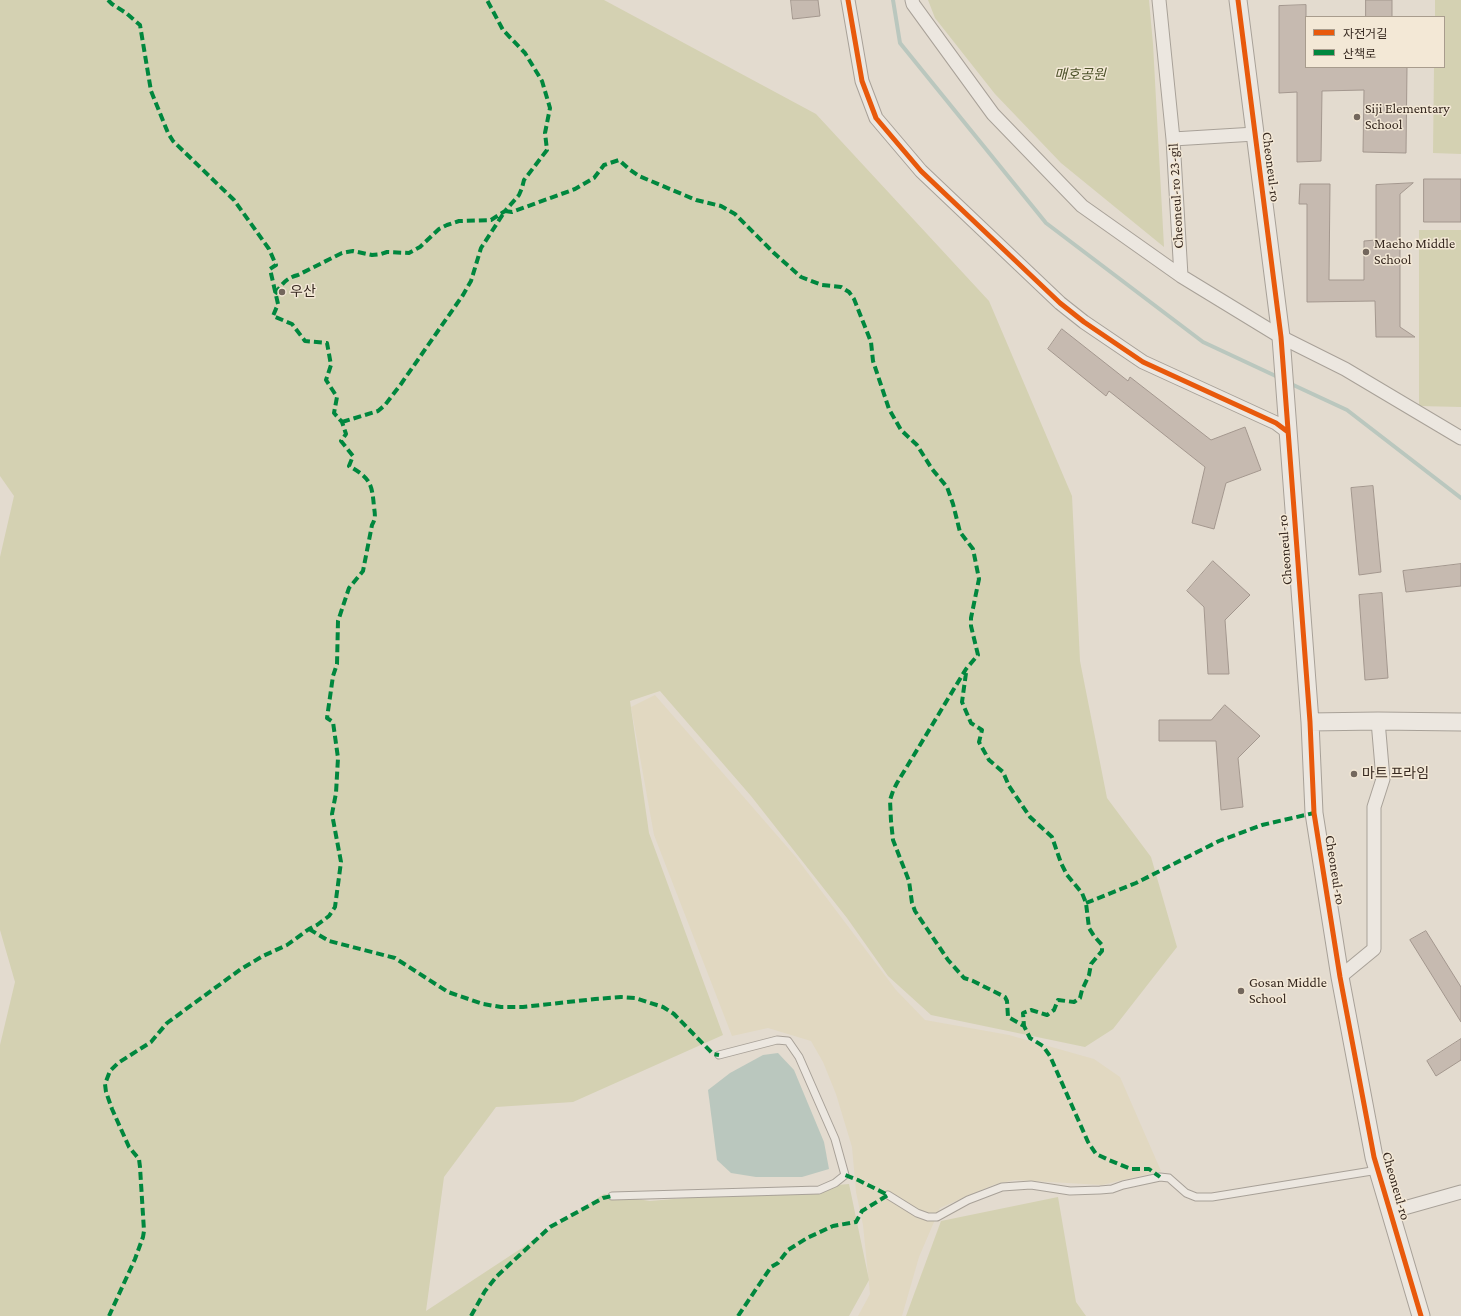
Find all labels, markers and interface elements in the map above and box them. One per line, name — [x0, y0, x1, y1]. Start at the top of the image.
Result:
legend — [1305, 16, 1445, 68]
text: 자전거길 — [1343, 27, 1387, 41]
text: 산책로 — [1343, 47, 1376, 61]
park label: 매호공원 — [1054, 67, 1106, 83]
place label: Siji Elementary School — [1365, 101, 1450, 134]
marker: Siji Elementary School — [1352, 112, 1362, 122]
street label: Cheoneul-ro — [1258, 131, 1284, 203]
street label: Cheoneul-ro 23-gil — [1165, 143, 1187, 249]
place label: Maeho Middle School — [1374, 236, 1455, 268]
marker: Maeho Middle School — [1361, 247, 1371, 257]
place label: 우산 — [290, 284, 316, 300]
marker: 우산 — [277, 287, 287, 297]
street label: Cheoneul-ro — [1274, 514, 1296, 586]
place label: 마트 프라임 — [1362, 766, 1429, 782]
marker: 마트 프라임 — [1349, 769, 1359, 779]
street label: Cheoneul-ro — [1321, 834, 1349, 906]
place label: Gosan Middle School — [1249, 975, 1327, 1008]
marker: Gosan Middle School — [1236, 986, 1246, 996]
street label: Cheoneul-ro — [1378, 1150, 1414, 1222]

